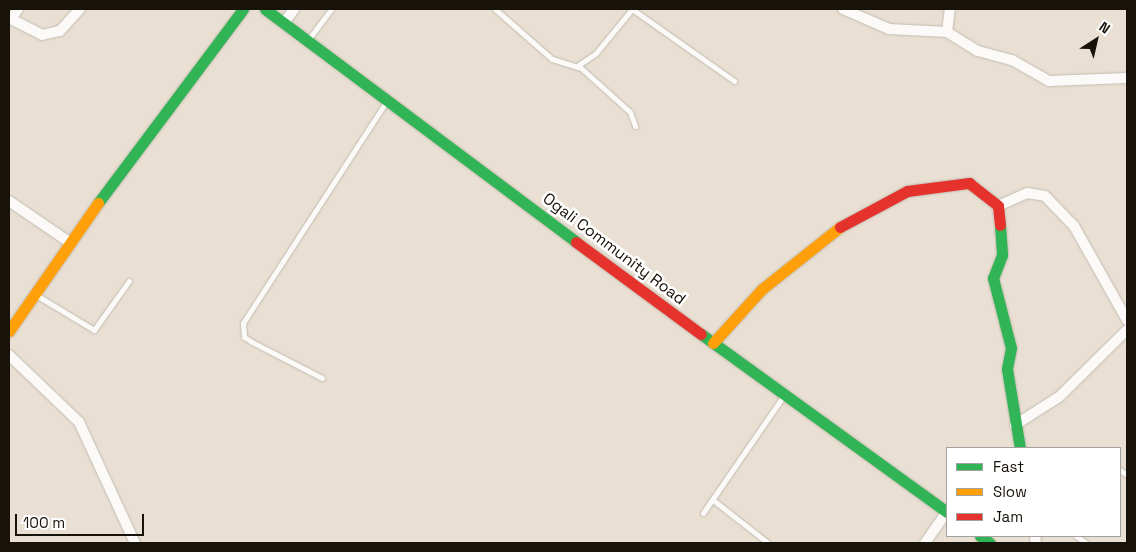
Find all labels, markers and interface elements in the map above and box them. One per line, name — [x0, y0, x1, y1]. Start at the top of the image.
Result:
north arrow — [1071, 15, 1121, 65]
text: N — [1096, 18, 1114, 38]
street label: Ogali Community Road — [539, 189, 689, 309]
legend — [946, 447, 1121, 537]
text: Fast — [993, 457, 1024, 476]
text: Slow — [993, 482, 1027, 501]
scale bar — [18, 504, 146, 536]
text: Jam — [993, 507, 1023, 526]
text: 100 m — [23, 513, 65, 532]

